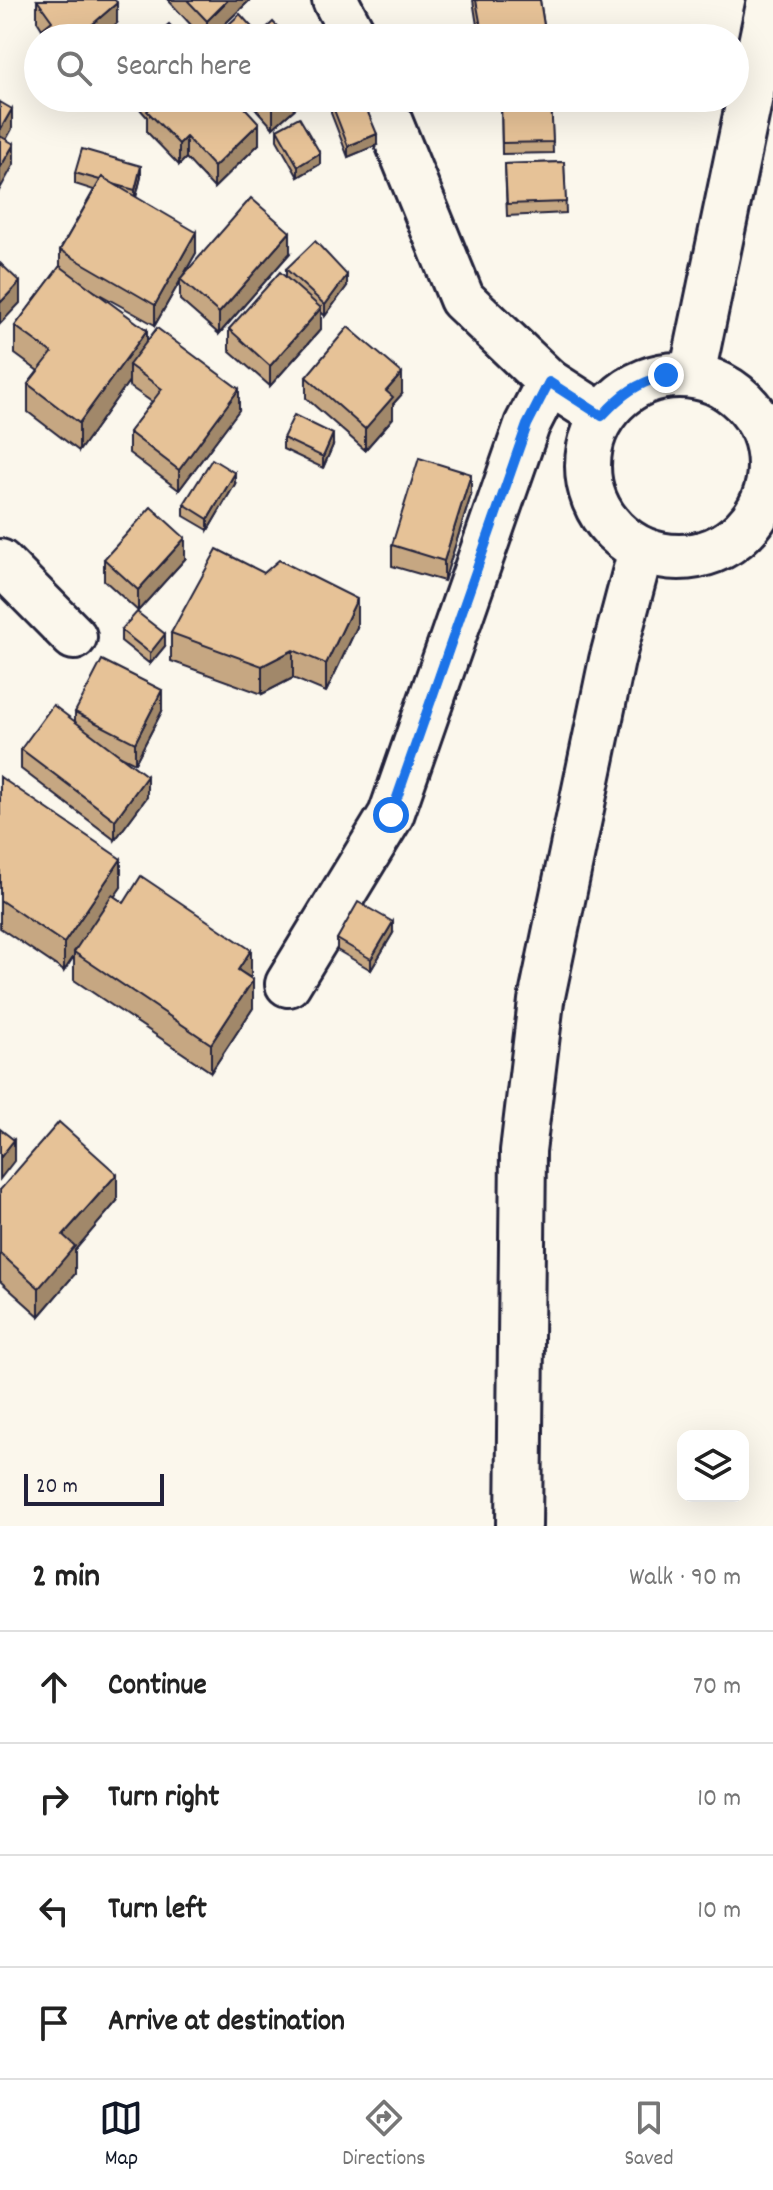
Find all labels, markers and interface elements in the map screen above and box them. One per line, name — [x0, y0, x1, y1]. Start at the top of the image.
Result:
search box — [24, 24, 749, 112]
icon: search — [52, 46, 96, 90]
text: Search here — [116, 47, 252, 90]
route end — [648, 357, 684, 393]
route start — [373, 797, 409, 833]
map controls — [677, 1430, 749, 1502]
button: layers — [677, 1430, 749, 1502]
scale bar — [24, 1470, 164, 1506]
text: 20 m — [36, 1472, 78, 1503]
text: 2 min — [32, 1554, 100, 1603]
text: Walk · 90 m — [629, 1560, 741, 1597]
icon: ahead — [32, 1665, 76, 1709]
text: Continue — [108, 1666, 207, 1709]
text: 70 m — [693, 1669, 741, 1706]
icon: right — [32, 1777, 76, 1821]
text: Turn right — [108, 1778, 219, 1821]
text: 10 m — [697, 1781, 741, 1818]
icon: left — [32, 1889, 76, 1933]
text: Turn left — [108, 1890, 207, 1933]
text: 10 m — [697, 1893, 741, 1930]
icon: arrive — [32, 2001, 76, 2045]
text: Arrive at destination — [108, 2002, 345, 2045]
tab: Map — [99, 2096, 143, 2175]
tab: Directions — [342, 2096, 426, 2175]
tab: Saved — [624, 2096, 674, 2175]

